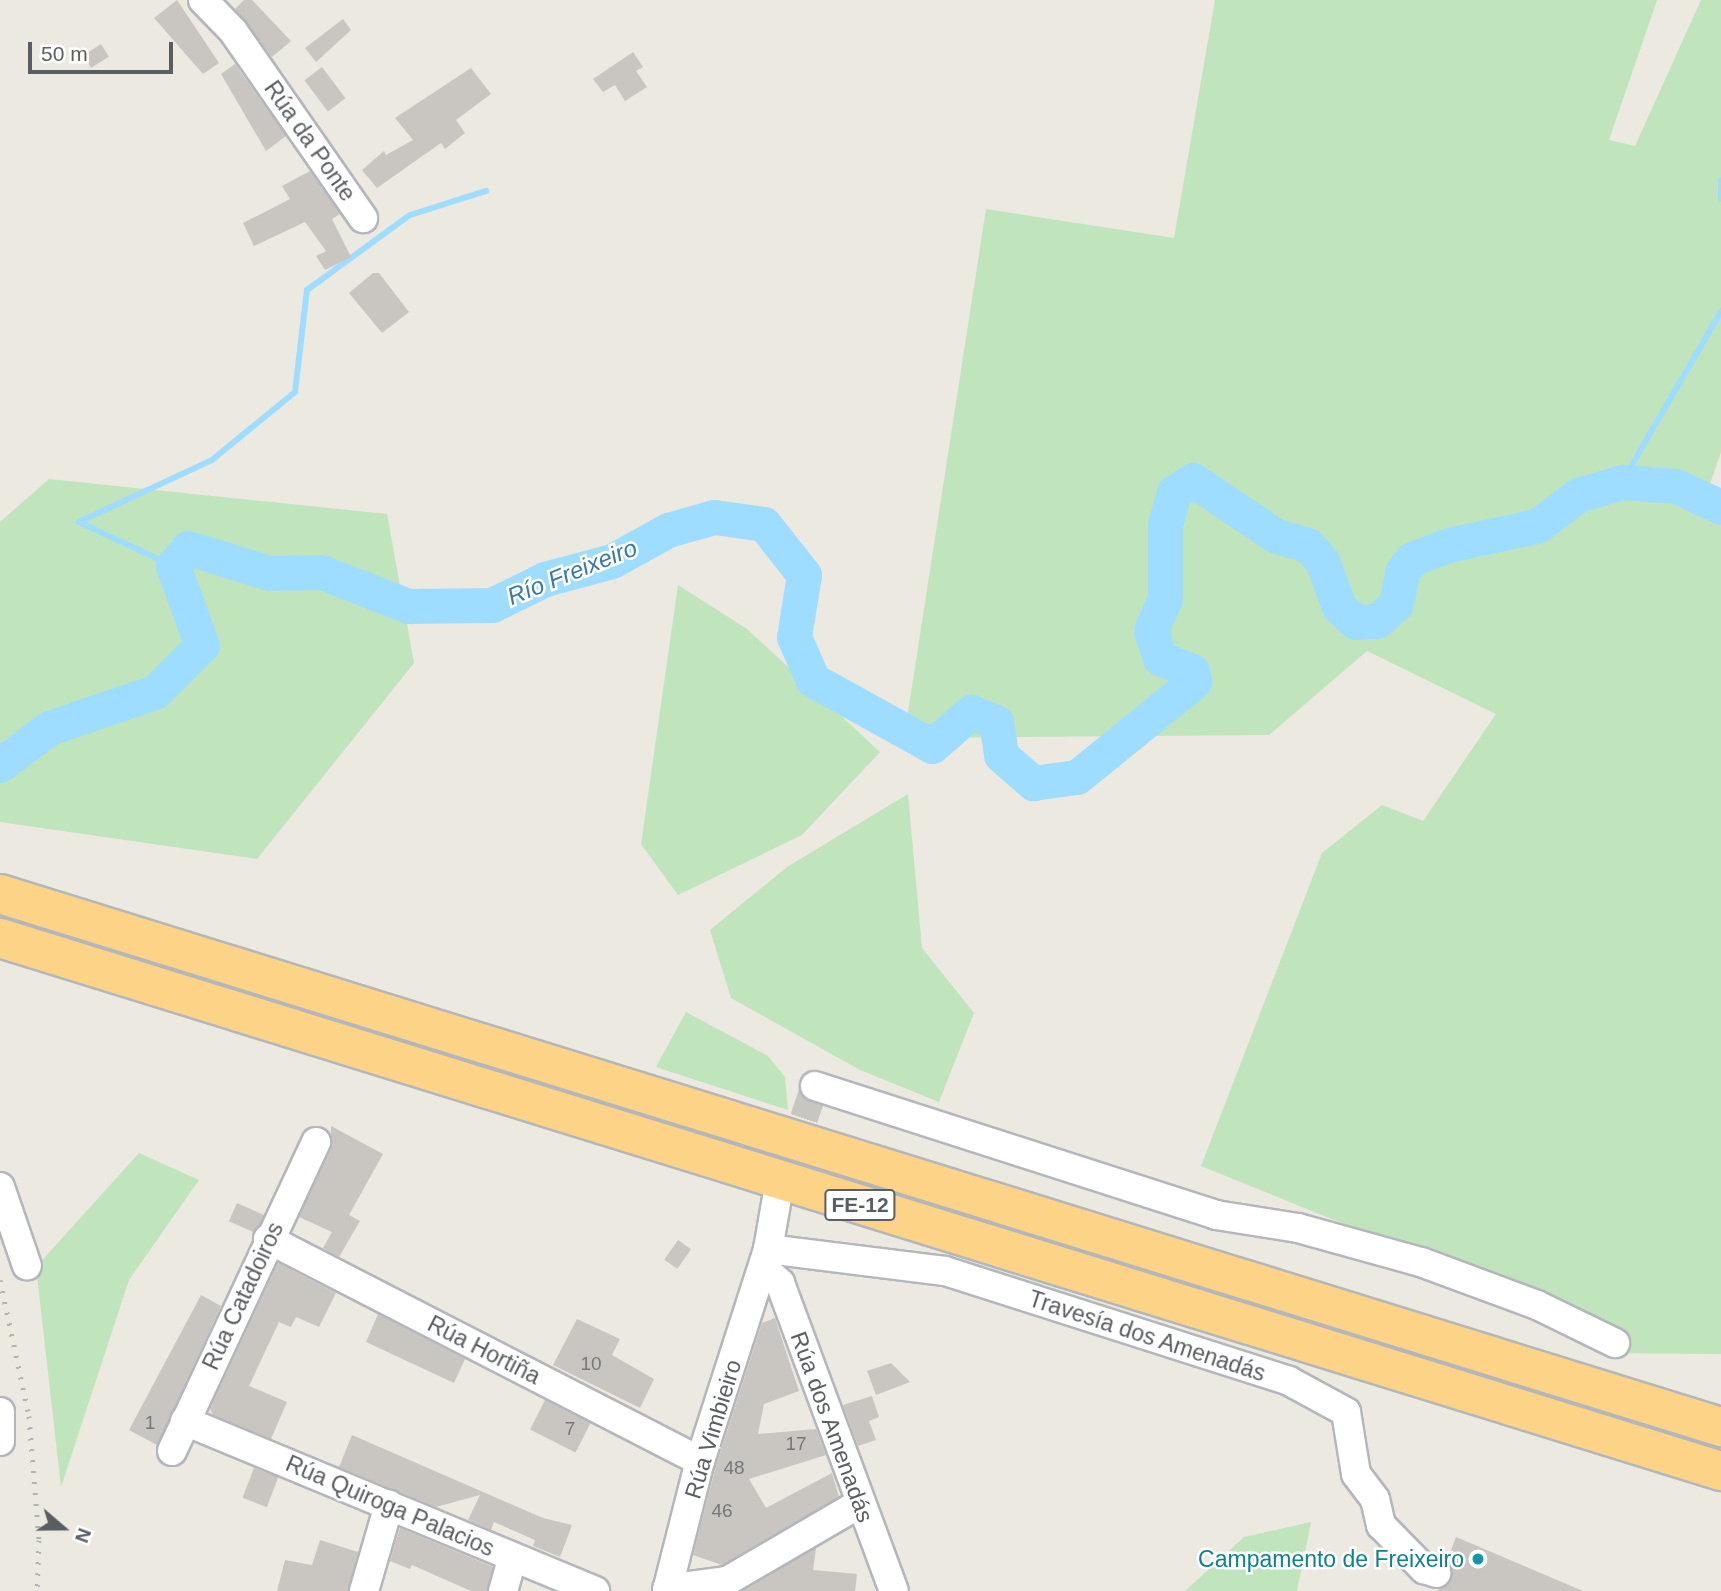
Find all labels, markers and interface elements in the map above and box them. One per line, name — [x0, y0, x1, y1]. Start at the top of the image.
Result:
scale bar — [32, 28, 177, 72]
text: 50 m — [41, 42, 88, 65]
street label: Rúa da Ponte — [258, 75, 362, 207]
water label: Río Freixeiro — [503, 533, 641, 611]
road number: FE-12 — [823, 1188, 897, 1222]
street label: Rúa Catadoiros — [197, 1218, 289, 1374]
street label: Travesía dos Amenadás — [1025, 1284, 1269, 1388]
street label: Rúa Hortiña — [423, 1310, 545, 1390]
street label: Rúa dos Amenadás — [784, 1327, 880, 1527]
house number: 10 — [580, 1353, 602, 1375]
street label: Rúa Vimbieiro — [679, 1356, 747, 1502]
house number: 1 — [145, 1412, 155, 1434]
house number: 7 — [565, 1418, 575, 1440]
house number: 17 — [785, 1433, 807, 1455]
street label: Rúa Quiroga Palacios — [282, 1450, 498, 1562]
house number: 48 — [723, 1457, 745, 1479]
north arrow — [28, 1493, 98, 1563]
house number: 46 — [711, 1500, 733, 1522]
text: N — [71, 1525, 95, 1545]
place label: Campamento de Freixeiro — [1198, 1545, 1464, 1573]
marker: Campamento de Freixeiro — [1470, 1551, 1486, 1567]

